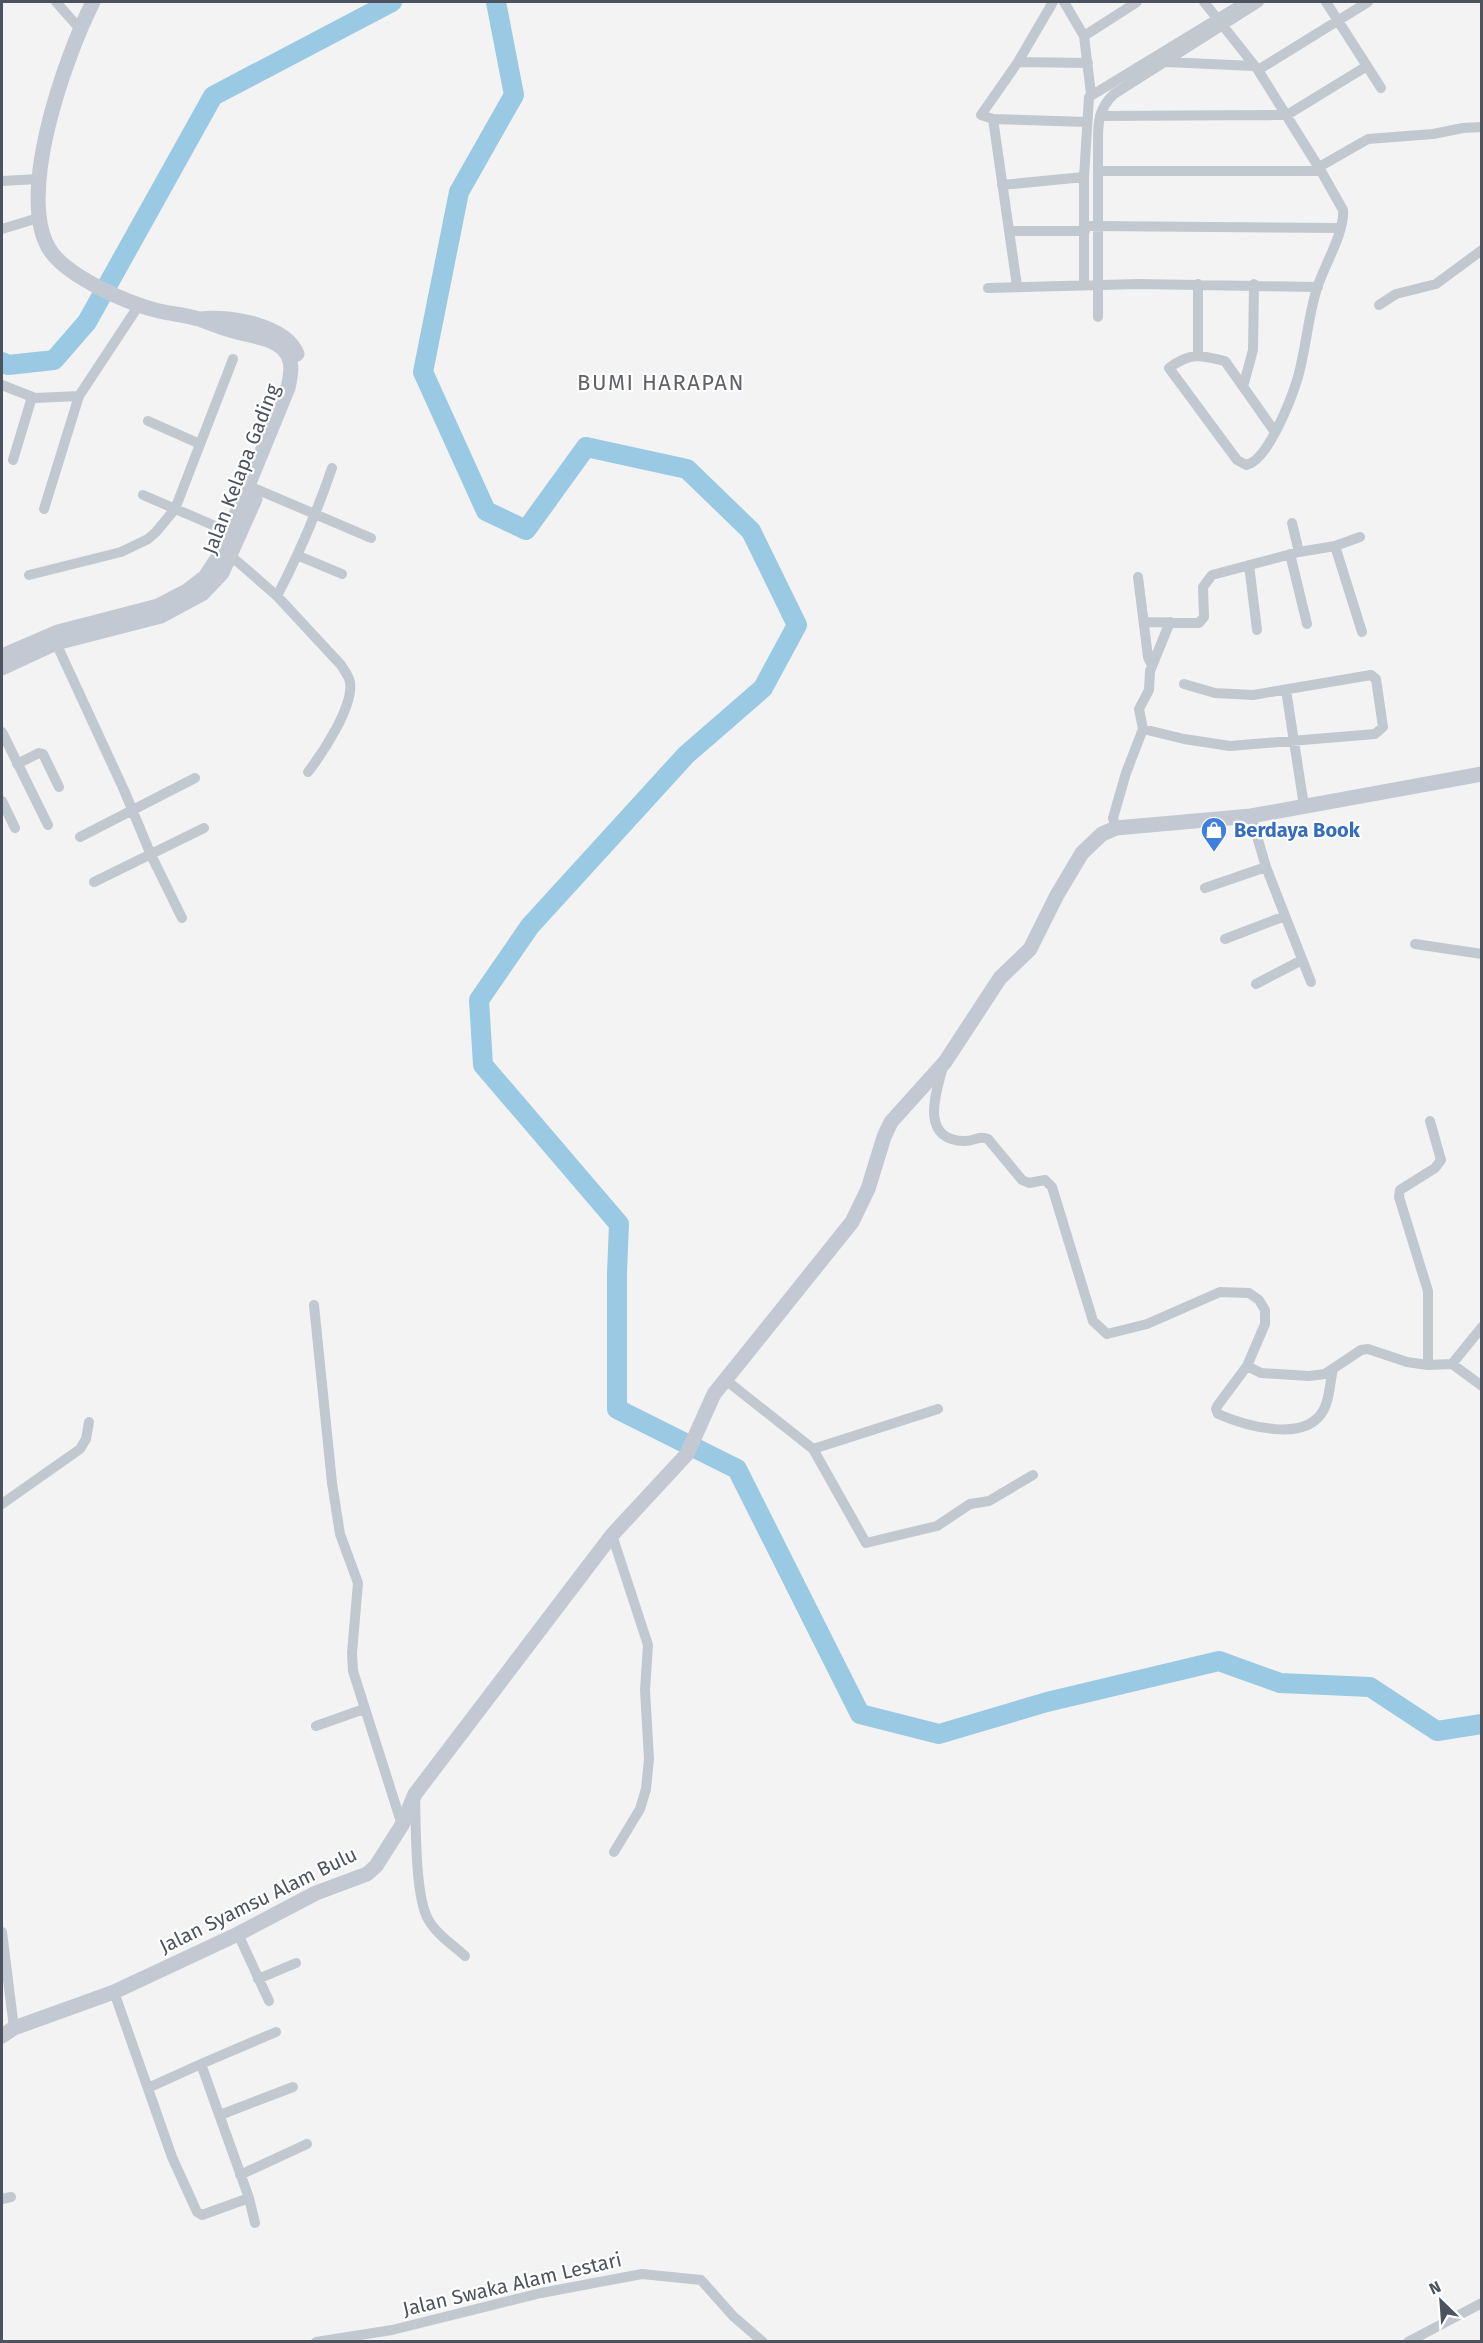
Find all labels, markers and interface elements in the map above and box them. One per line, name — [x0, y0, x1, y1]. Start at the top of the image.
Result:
district label: BUMI HARAPAN — [577, 369, 745, 396]
street label: Jalan Kelapa Gading — [197, 380, 285, 558]
shop icon: Berdaya Book — [1199, 815, 1229, 853]
place label: Berdaya Book — [1234, 818, 1361, 842]
street label: Jalan Syamsu Alam Bulu — [155, 1842, 361, 1958]
street label: Jalan Swaka Alam Lestari — [400, 2247, 624, 2321]
north arrow — [1411, 2271, 1471, 2331]
text: N — [1426, 2277, 1444, 2299]

